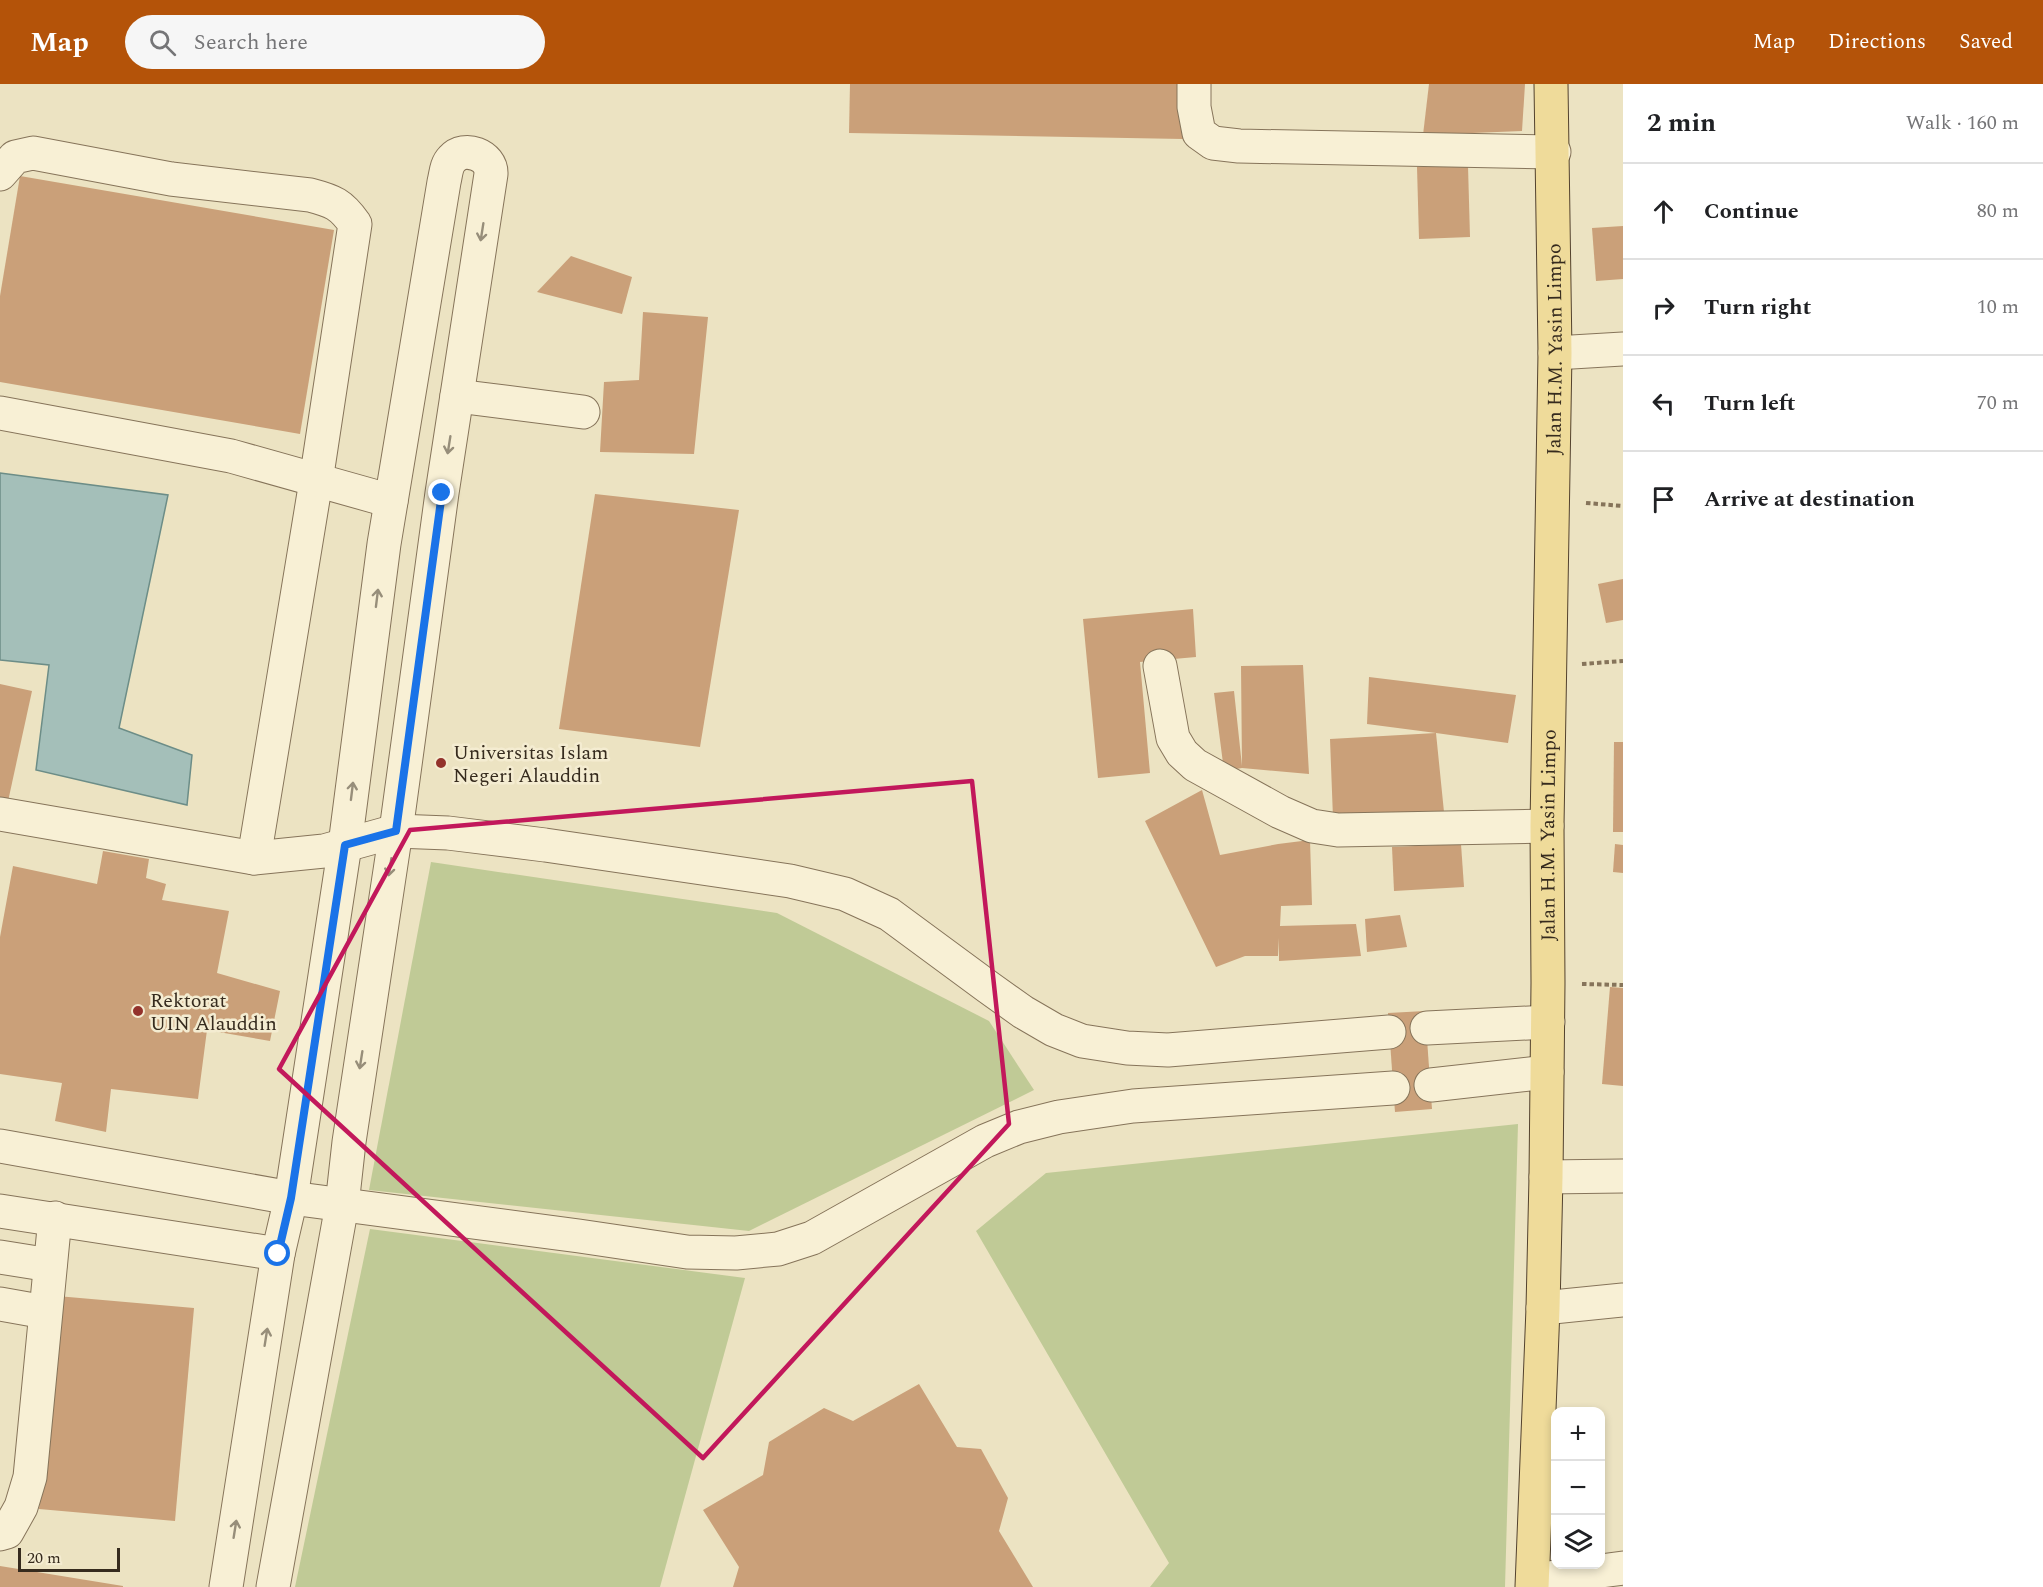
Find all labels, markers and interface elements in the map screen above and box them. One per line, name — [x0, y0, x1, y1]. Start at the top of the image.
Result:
search box — [125, 15, 545, 69]
text: Map — [30, 21, 89, 64]
icon: search — [146, 26, 179, 59]
text: Search here — [194, 26, 308, 59]
text: Map — [1753, 26, 1795, 58]
text: Directions — [1828, 26, 1926, 58]
text: Saved — [1959, 26, 2013, 58]
text: 2 min — [1647, 103, 1716, 143]
text: Walk · 160 m — [1906, 108, 2019, 138]
icon: ahead — [1647, 195, 1680, 228]
text: Continue — [1704, 195, 1799, 228]
text: 80 m — [1977, 196, 2019, 226]
one-way arrow — [477, 221, 488, 241]
street label: Jalan H.M. Yasin Limpo — [1539, 243, 1571, 456]
icon: right — [1647, 291, 1680, 324]
text: Turn right — [1704, 291, 1811, 324]
text: 10 m — [1977, 292, 2019, 322]
icon: left — [1647, 387, 1680, 420]
text: Turn left — [1704, 387, 1796, 420]
text: 70 m — [1977, 388, 2019, 418]
one-way arrow — [444, 435, 455, 455]
route end — [428, 479, 454, 505]
icon: arrive — [1647, 483, 1680, 516]
text: Arrive at destination — [1704, 483, 1915, 516]
one-way arrow — [371, 589, 382, 608]
street label: Jalan H.M. Yasin Limpo — [1533, 729, 1565, 941]
place label: Universitas Islam Negeri Alauddin — [453, 738, 609, 791]
marker: Universitas Islam Negeri Alauddin — [434, 756, 448, 770]
one-way arrow — [346, 782, 357, 802]
one-way arrow — [385, 857, 396, 876]
place label: Rektorat UIN Alauddin — [150, 986, 277, 1039]
marker: Rektorat UIN Alauddin — [131, 1004, 145, 1018]
one-way arrow — [356, 1050, 367, 1069]
route start — [264, 1240, 290, 1266]
one-way arrow — [260, 1327, 271, 1347]
map controls — [1551, 1407, 1605, 1569]
button: + — [1551, 1407, 1605, 1461]
button: − — [1551, 1461, 1605, 1515]
button: layers — [1551, 1515, 1605, 1569]
one-way arrow — [230, 1520, 241, 1540]
scale bar — [18, 1545, 120, 1572]
text: 20 m — [27, 1546, 61, 1570]

